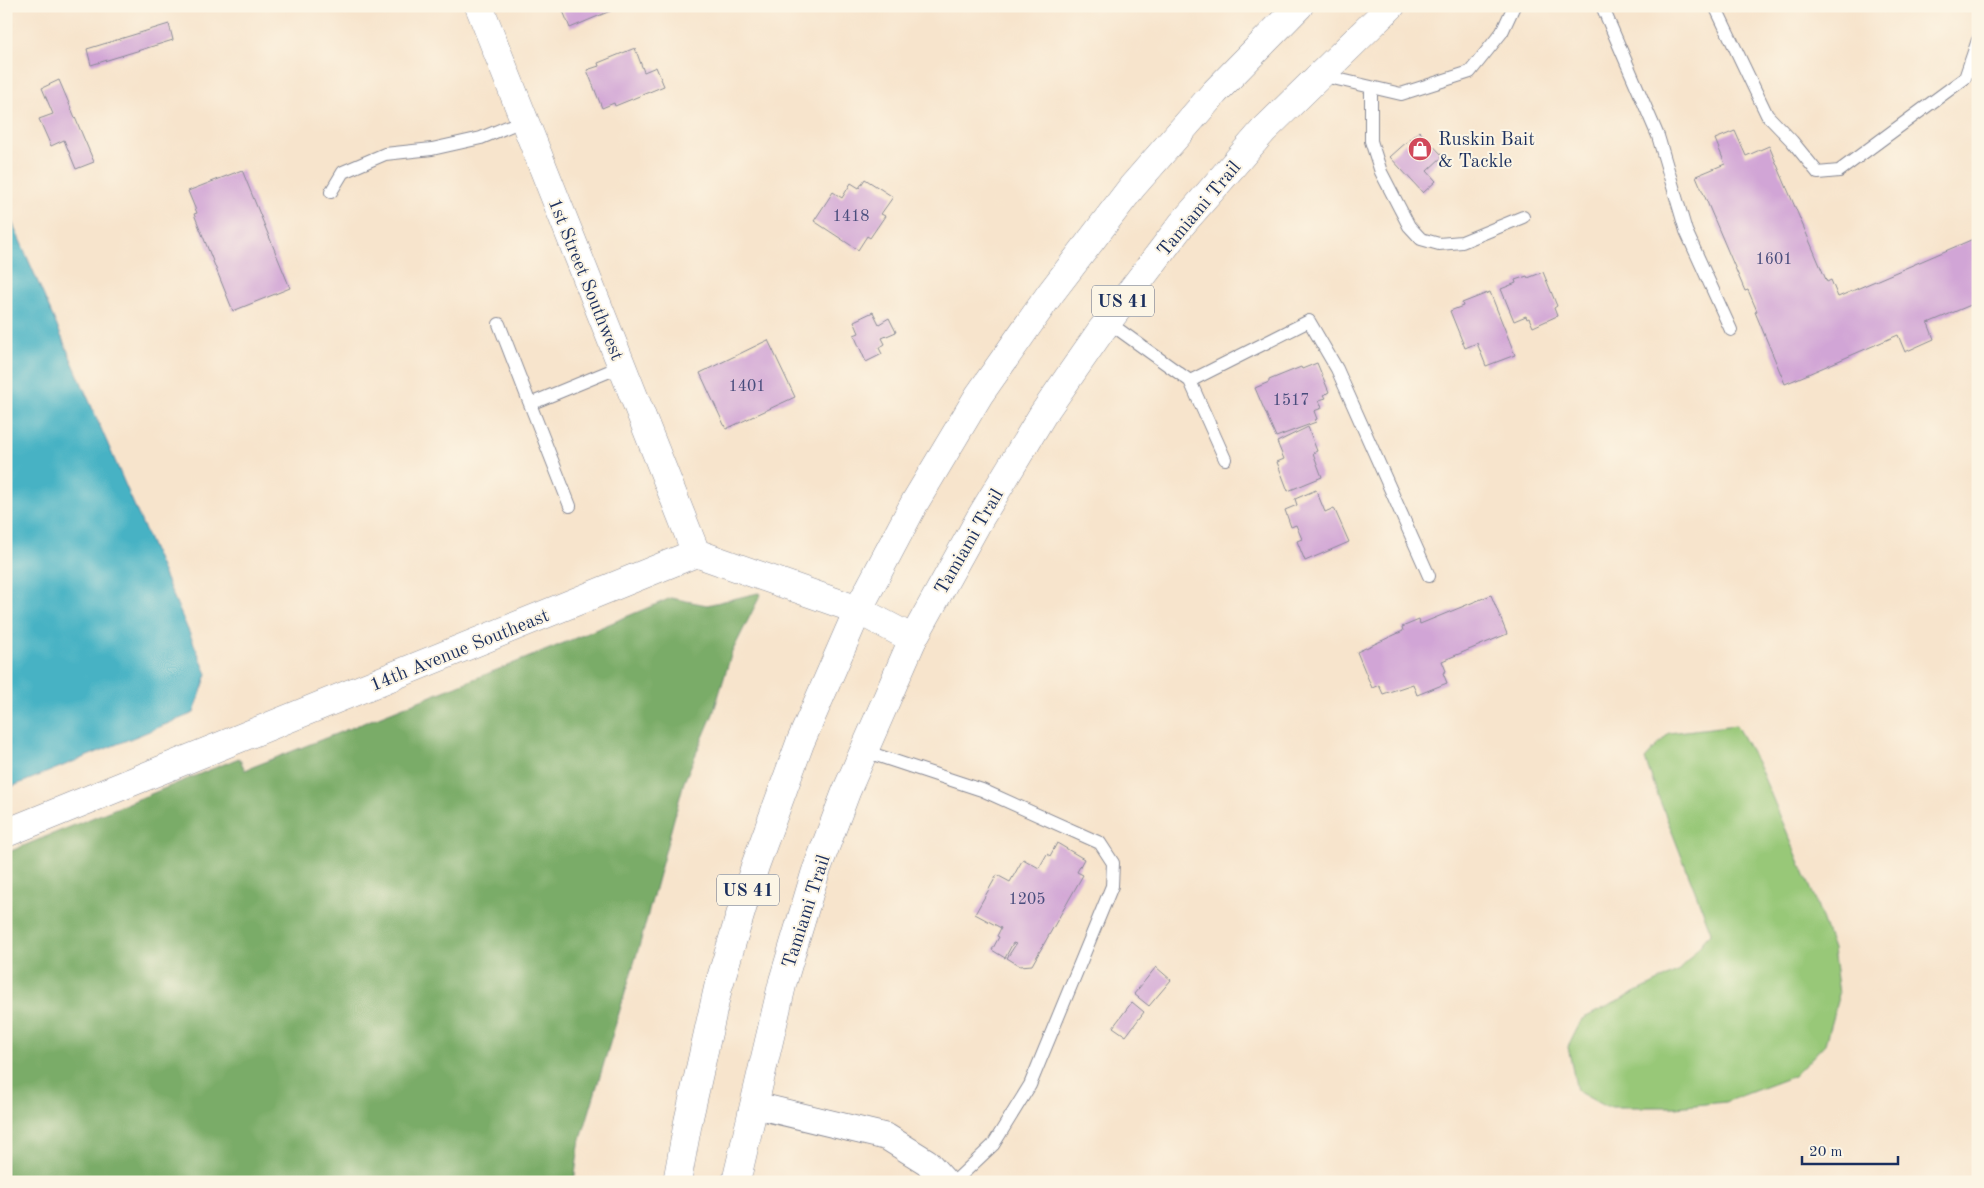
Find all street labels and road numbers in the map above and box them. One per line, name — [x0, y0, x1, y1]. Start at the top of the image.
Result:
street label: Tamiami Trail — [1155, 158, 1245, 261]
street label: 1st Street Southwest — [544, 196, 626, 364]
road number: US 41 — [1092, 286, 1154, 316]
street label: Tamiami Trail — [932, 486, 1008, 598]
street label: 14th Avenue Southeast — [368, 607, 552, 696]
street label: Tamiami Trail — [780, 853, 835, 971]
road number: US 41 — [717, 874, 779, 906]

